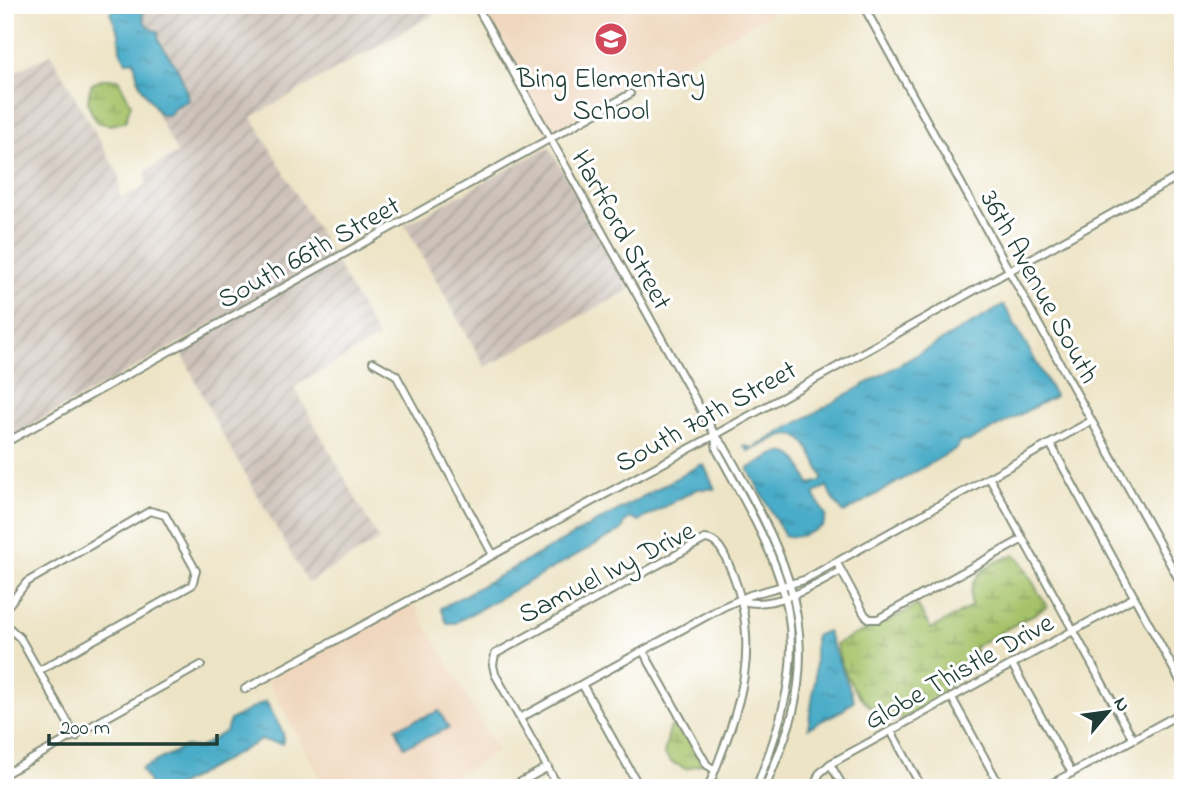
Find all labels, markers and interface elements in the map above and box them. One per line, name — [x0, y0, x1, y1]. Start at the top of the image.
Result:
school or university icon: Bing Elementary School — [592, 20, 630, 58]
place label: Bing Elementary School — [516, 60, 705, 133]
street label: Hartford Street — [559, 143, 681, 318]
street label: 36th Avenue South — [968, 184, 1108, 392]
street label: South 66th Street — [211, 187, 408, 321]
street label: South 70th Street — [608, 351, 805, 485]
street label: Samuel Ivy Drive — [512, 512, 703, 636]
street label: Globe Thistle Drive — [857, 604, 1062, 742]
north arrow — [1072, 678, 1142, 748]
text: N — [1106, 693, 1136, 717]
scale bar — [49, 702, 217, 746]
text: 200 m — [60, 714, 110, 744]

